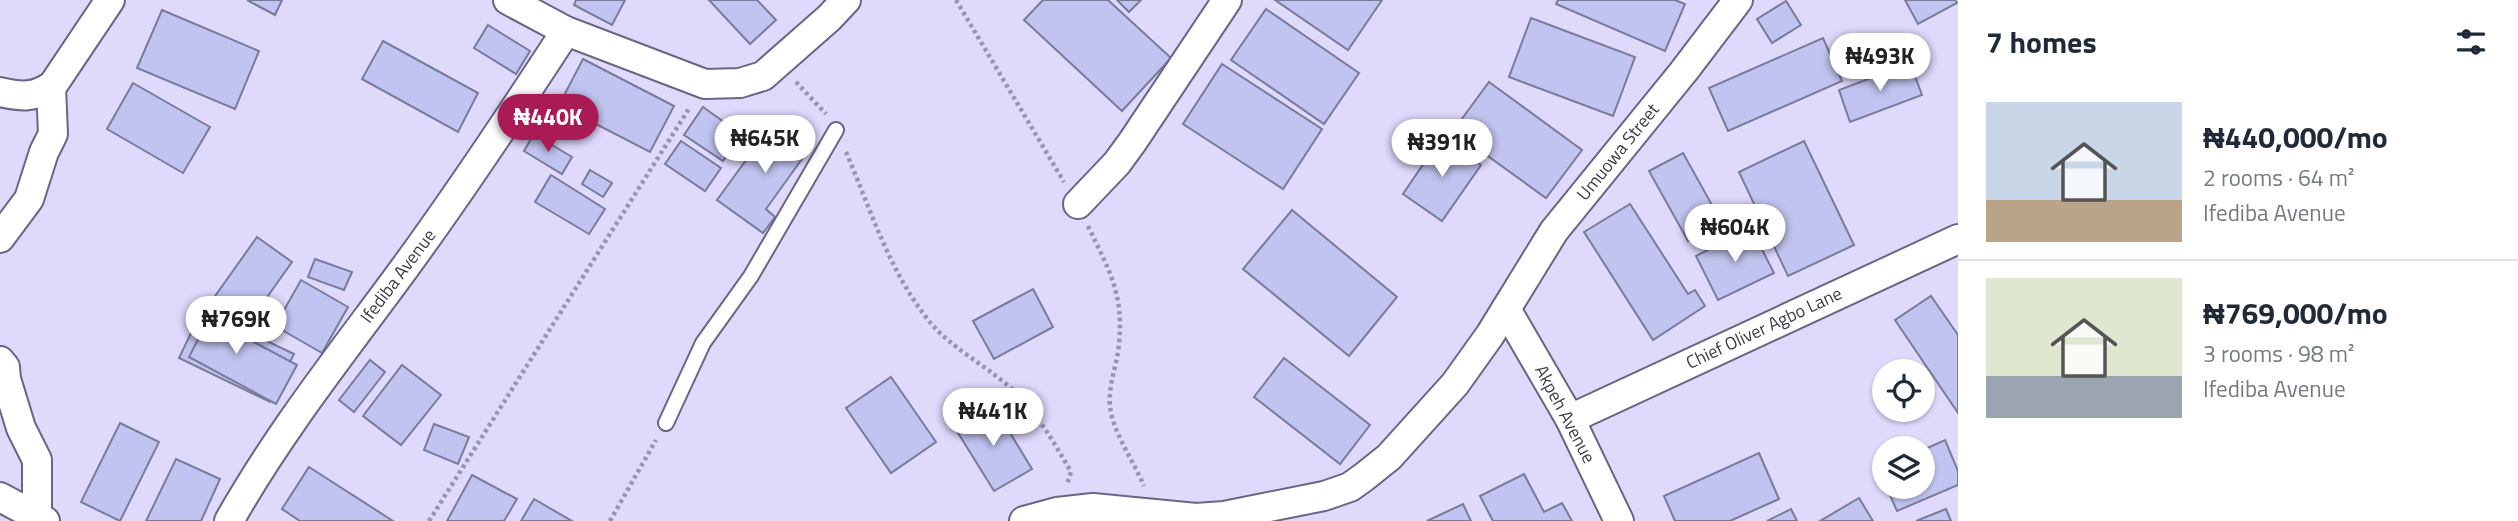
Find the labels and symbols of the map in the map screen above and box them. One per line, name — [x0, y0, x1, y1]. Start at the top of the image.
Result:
pin: ₦493K — [1831, 34, 1929, 93]
pin: ₦440K — [499, 94, 597, 154]
street label: Umuowa Street — [1570, 97, 1666, 206]
pin: ₦645K — [716, 116, 814, 175]
pin: ₦391K — [1393, 120, 1491, 179]
pin: ₦604K — [1686, 204, 1784, 264]
street label: Ifediba Avenue — [353, 223, 442, 328]
street label: Chief Oliver Agbo Lane — [1681, 280, 1846, 376]
pin: ₦769K — [187, 296, 285, 356]
street label: Akpeh Avenue — [1528, 360, 1603, 468]
pin: ₦441K — [944, 388, 1042, 448]

